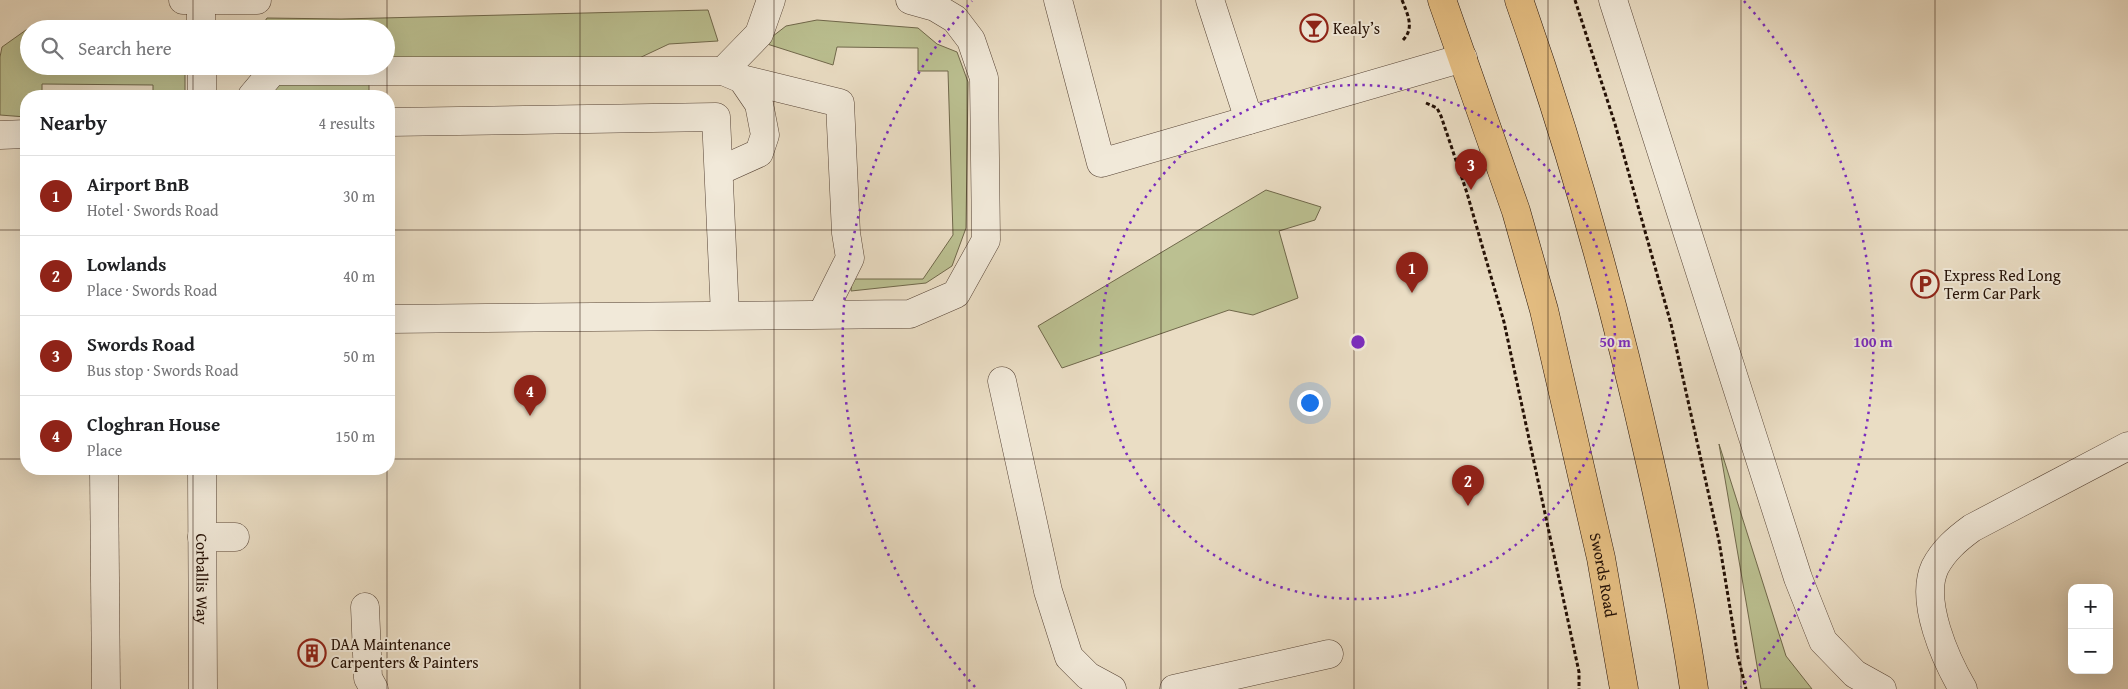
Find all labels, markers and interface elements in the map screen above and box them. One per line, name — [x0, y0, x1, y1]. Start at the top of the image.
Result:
bar icon: Kealy’s — [1299, 13, 1329, 43]
place label: Kealy’s — [1333, 16, 1380, 40]
search box — [20, 20, 395, 75]
icon: search — [38, 34, 66, 62]
text: Search here — [78, 34, 172, 62]
text: Nearby — [40, 107, 107, 138]
text: 4 results — [318, 111, 375, 135]
pin: 3 — [1455, 149, 1487, 190]
text: Airport BnB — [87, 170, 190, 198]
text: 1 — [52, 184, 60, 208]
text: 30 m — [343, 184, 375, 208]
text: Hotel · Swords Road — [87, 198, 219, 222]
text: Lowlands — [87, 250, 166, 278]
pin: 1 — [1396, 252, 1428, 293]
place label: Express Red Long Term Car Park — [1944, 263, 2061, 305]
text: 2 — [52, 264, 60, 288]
text: 40 m — [343, 264, 375, 288]
parking icon: Express Red Long Term Car Park — [1910, 269, 1940, 299]
text: Place · Swords Road — [87, 278, 217, 302]
text: Swords Road — [87, 330, 195, 358]
text: 50 m — [1599, 331, 1631, 352]
text: 100 m — [1853, 331, 1893, 352]
centre of rings — [1349, 333, 1367, 351]
text: 3 — [52, 344, 60, 368]
text: 50 m — [343, 344, 375, 368]
text: Bus stop · Swords Road — [87, 358, 239, 382]
pin: 4 — [514, 375, 546, 416]
your location — [1297, 390, 1323, 416]
text: Cloghran House — [87, 410, 220, 438]
text: 4 — [52, 424, 60, 448]
text: 150 m — [335, 424, 375, 448]
text: Place — [87, 438, 122, 462]
pin: 2 — [1452, 465, 1484, 506]
street label: Swords Road — [1584, 530, 1623, 619]
street label: Corballis Way — [190, 533, 215, 625]
map controls — [2068, 584, 2113, 674]
button: + — [2068, 584, 2113, 629]
button: − — [2068, 629, 2113, 674]
place label: DAA Maintenance Carpenters & Painters — [331, 632, 479, 674]
building icon: DAA Maintenance Carpenters & Painters — [297, 638, 327, 668]

